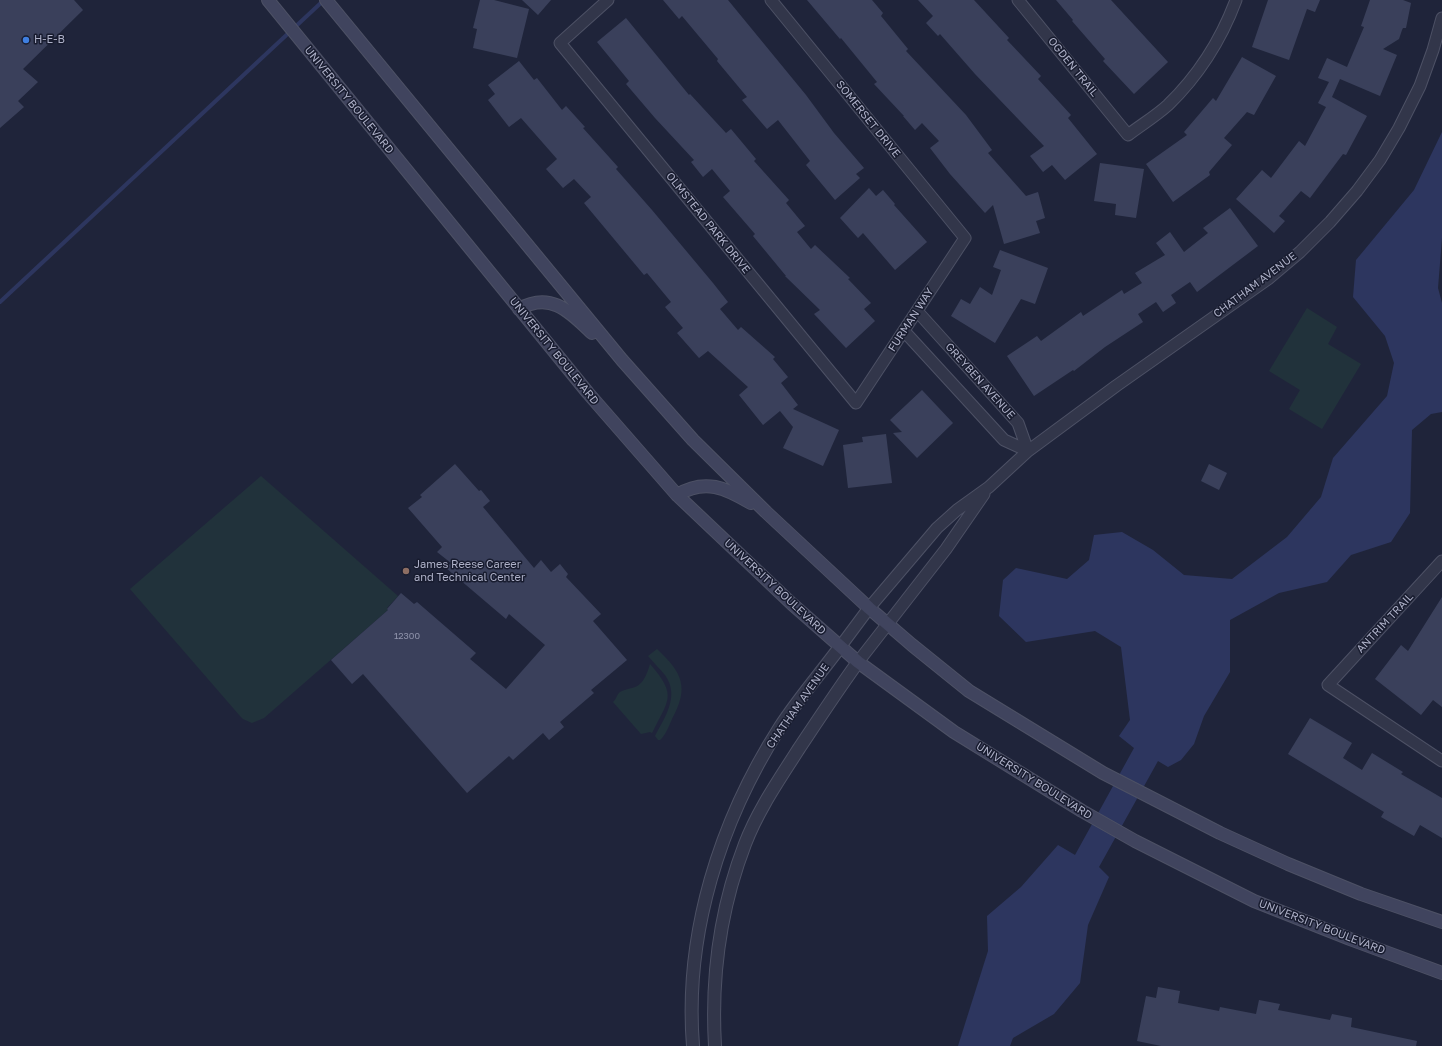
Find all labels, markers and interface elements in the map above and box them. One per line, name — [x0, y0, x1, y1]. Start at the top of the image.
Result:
place label: H-E-B — [34, 33, 65, 47]
marker: H-E-B — [21, 35, 31, 45]
street label: OGDEN TRAIL — [1045, 35, 1101, 99]
street label: UNIVERSITY BOULEVARD — [302, 44, 396, 156]
street label: SOMERSET DRIVE — [833, 78, 903, 160]
street label: OLMSTEAD PARK DRIVE — [663, 170, 753, 276]
street label: CHATHAM AVENUE — [1211, 249, 1299, 321]
street label: FURMAN WAY — [886, 286, 936, 354]
street label: UNIVERSITY BOULEVARD — [507, 295, 601, 407]
street label: GREYBEN AVENUE — [942, 340, 1018, 422]
street label: UNIVERSITY BOULEVARD — [721, 536, 829, 638]
place label: James Reese Career and Technical Center — [414, 558, 525, 584]
marker: James Reese Career and Technical Center — [401, 566, 411, 576]
street label: ANTRIM TRAIL — [1354, 590, 1416, 656]
house number: 12300 — [394, 631, 420, 641]
street label: CHATHAM AVENUE — [764, 661, 832, 751]
street label: UNIVERSITY BOULEVARD — [974, 740, 1094, 822]
street label: UNIVERSITY BOULEVARD — [1257, 897, 1387, 957]

